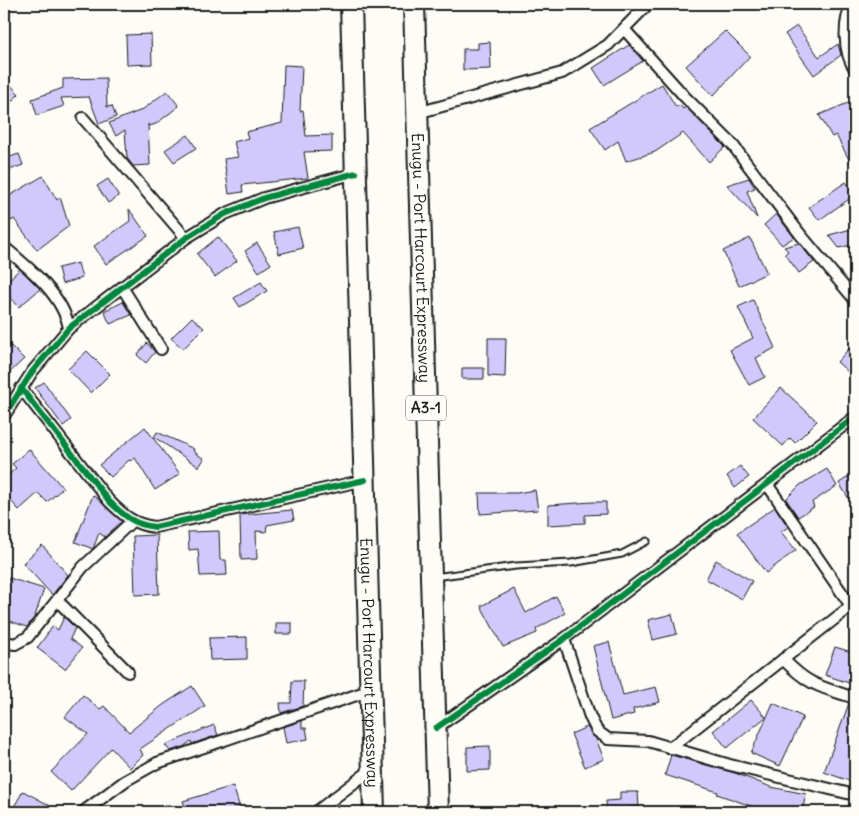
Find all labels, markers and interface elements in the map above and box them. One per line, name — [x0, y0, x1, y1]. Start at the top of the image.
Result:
street label: Enugu - Port Harcourt Expressway — [408, 133, 435, 383]
road number: A3-1 — [406, 396, 446, 420]
street label: Enugu - Port Harcourt Expressway — [356, 537, 383, 788]

